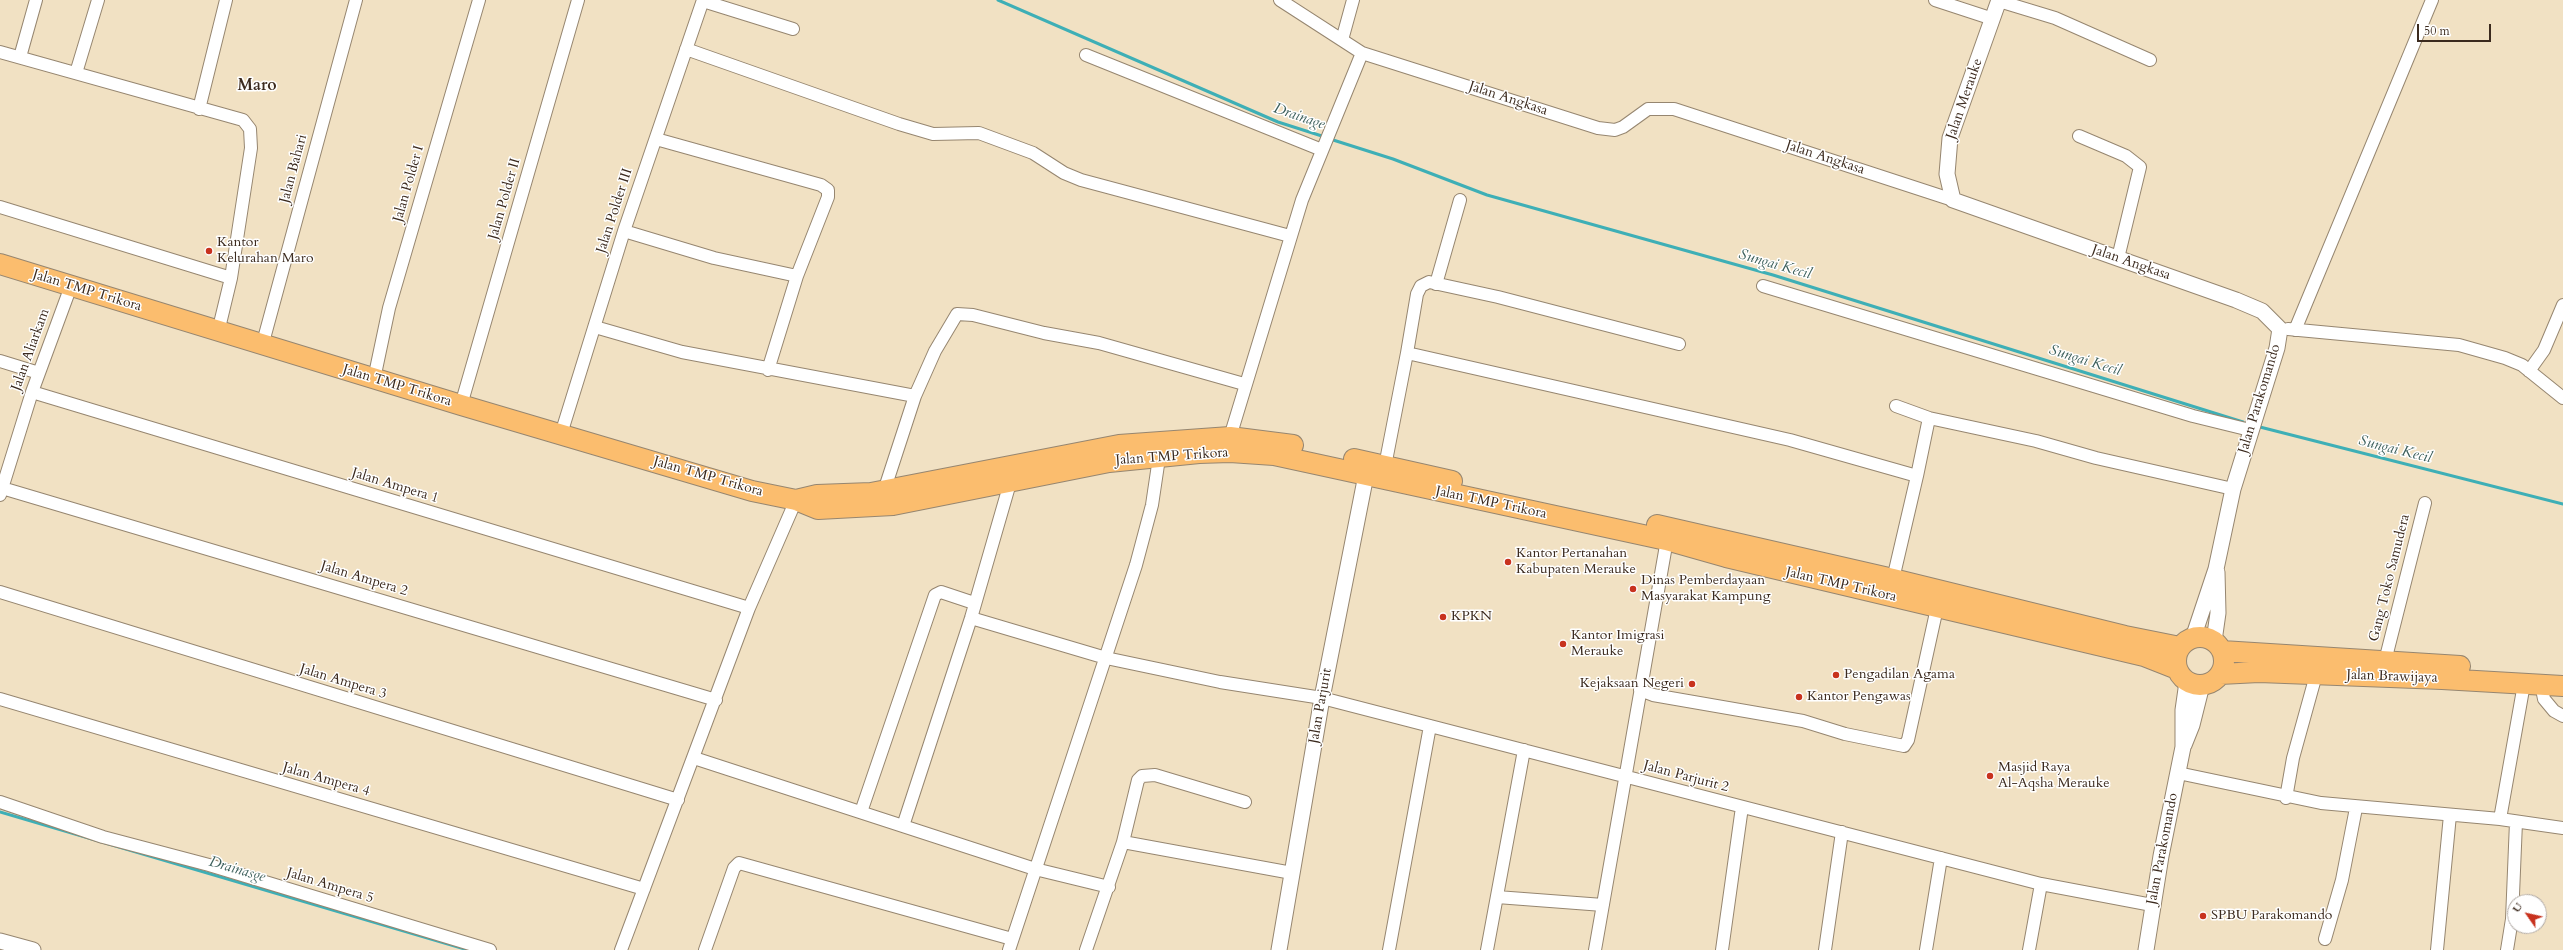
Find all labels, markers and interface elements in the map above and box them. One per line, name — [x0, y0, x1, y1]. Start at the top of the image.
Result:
scale bar — [2419, 16, 2493, 42]
text: 50 m — [2424, 23, 2450, 39]
street label: Jalan Merauke — [1943, 56, 1987, 142]
district label: Maro — [237, 76, 277, 96]
street label: Jalan Angkasa — [1466, 78, 1550, 120]
water label: Drainage — [1271, 100, 1327, 134]
street label: Jalan Bahari — [277, 133, 311, 205]
street label: Jalan Angkasa — [1783, 137, 1867, 179]
street label: Jalan Polder I — [390, 144, 428, 224]
street label: Jalan Polder II — [485, 156, 525, 242]
street label: Jalan Polder III — [593, 166, 637, 256]
place label: Kantor Kelurahan Maro — [217, 235, 314, 268]
street label: Jalan Angkasa — [2089, 242, 2173, 284]
marker: Kantor Kelurahan Maro — [204, 246, 214, 256]
water label: Sungai Kecil — [1737, 246, 1813, 284]
street label: Jalan TMP Trikora — [30, 266, 144, 316]
street label: Jalan Aliarkam — [8, 307, 54, 393]
water label: Sungai Kecil — [2047, 341, 2123, 381]
street label: Jalan Parakomando — [2235, 342, 2285, 456]
street label: Jalan TMP Trikora — [340, 361, 454, 411]
water label: Sungai Kecil — [2357, 432, 2433, 468]
street label: Jalan TMP Trikora — [1115, 445, 1229, 469]
street label: Jalan TMP Trikora — [651, 453, 765, 501]
street label: Jalan Ampera 1 — [350, 465, 440, 507]
street label: Jalan TMP Trikora — [1434, 483, 1548, 523]
street label: Gang Toko Samudera — [2366, 512, 2414, 644]
place label: Kantor Pertanahan Kabupaten Merauke — [1516, 546, 1636, 578]
marker: Kantor Pertanahan Kabupaten Merauke — [1503, 557, 1513, 567]
street label: Jalan Ampera 2 — [319, 558, 409, 600]
street label: Jalan TMP Trikora — [1784, 564, 1898, 606]
place label: Dinas Pemberdayaan Masyarakat Kampung — [1641, 573, 1770, 606]
marker: Dinas Pemberdayaan Masyarakat Kampung — [1628, 584, 1638, 594]
place label: KPKN — [1451, 609, 1492, 625]
marker: KPKN — [1438, 612, 1448, 622]
place label: Kantor Imigrasi Merauke — [1571, 628, 1664, 660]
marker: Kantor Imigrasi Merauke — [1558, 639, 1568, 649]
street label: Jalan Ampera 3 — [298, 661, 388, 703]
street label: Jalan Parjurit — [1306, 667, 1336, 745]
place label: Pengadilan Agama — [1844, 667, 1955, 683]
street label: Jalan Brawijaya — [2346, 667, 2438, 687]
marker: Pengadilan Agama — [1831, 670, 1841, 680]
place label: Kejaksaan Negeri — [1580, 676, 1684, 692]
marker: Kejaksaan Negeri — [1687, 679, 1697, 689]
place label: Kantor Pengawas — [1807, 689, 1911, 705]
marker: Kantor Pengawas — [1794, 692, 1804, 702]
street label: Jalan Parjurit 2 — [1642, 758, 1730, 796]
street label: Jalan Ampera 4 — [281, 760, 371, 800]
place label: Masjid Raya Al-Aqsha Merauke — [1998, 760, 2110, 792]
marker: Masjid Raya Al-Aqsha Merauke — [1985, 771, 1995, 781]
street label: Jalan Parakomando — [2144, 792, 2182, 906]
water label: Drainasge — [207, 853, 267, 887]
street label: Jalan Ampera 5 — [285, 865, 375, 907]
north arrow — [2507, 894, 2547, 934]
text: U — [2509, 900, 2526, 915]
place label: SPBU Parakomando — [2211, 908, 2332, 924]
marker: SPBU Parakomando — [2198, 911, 2208, 921]

